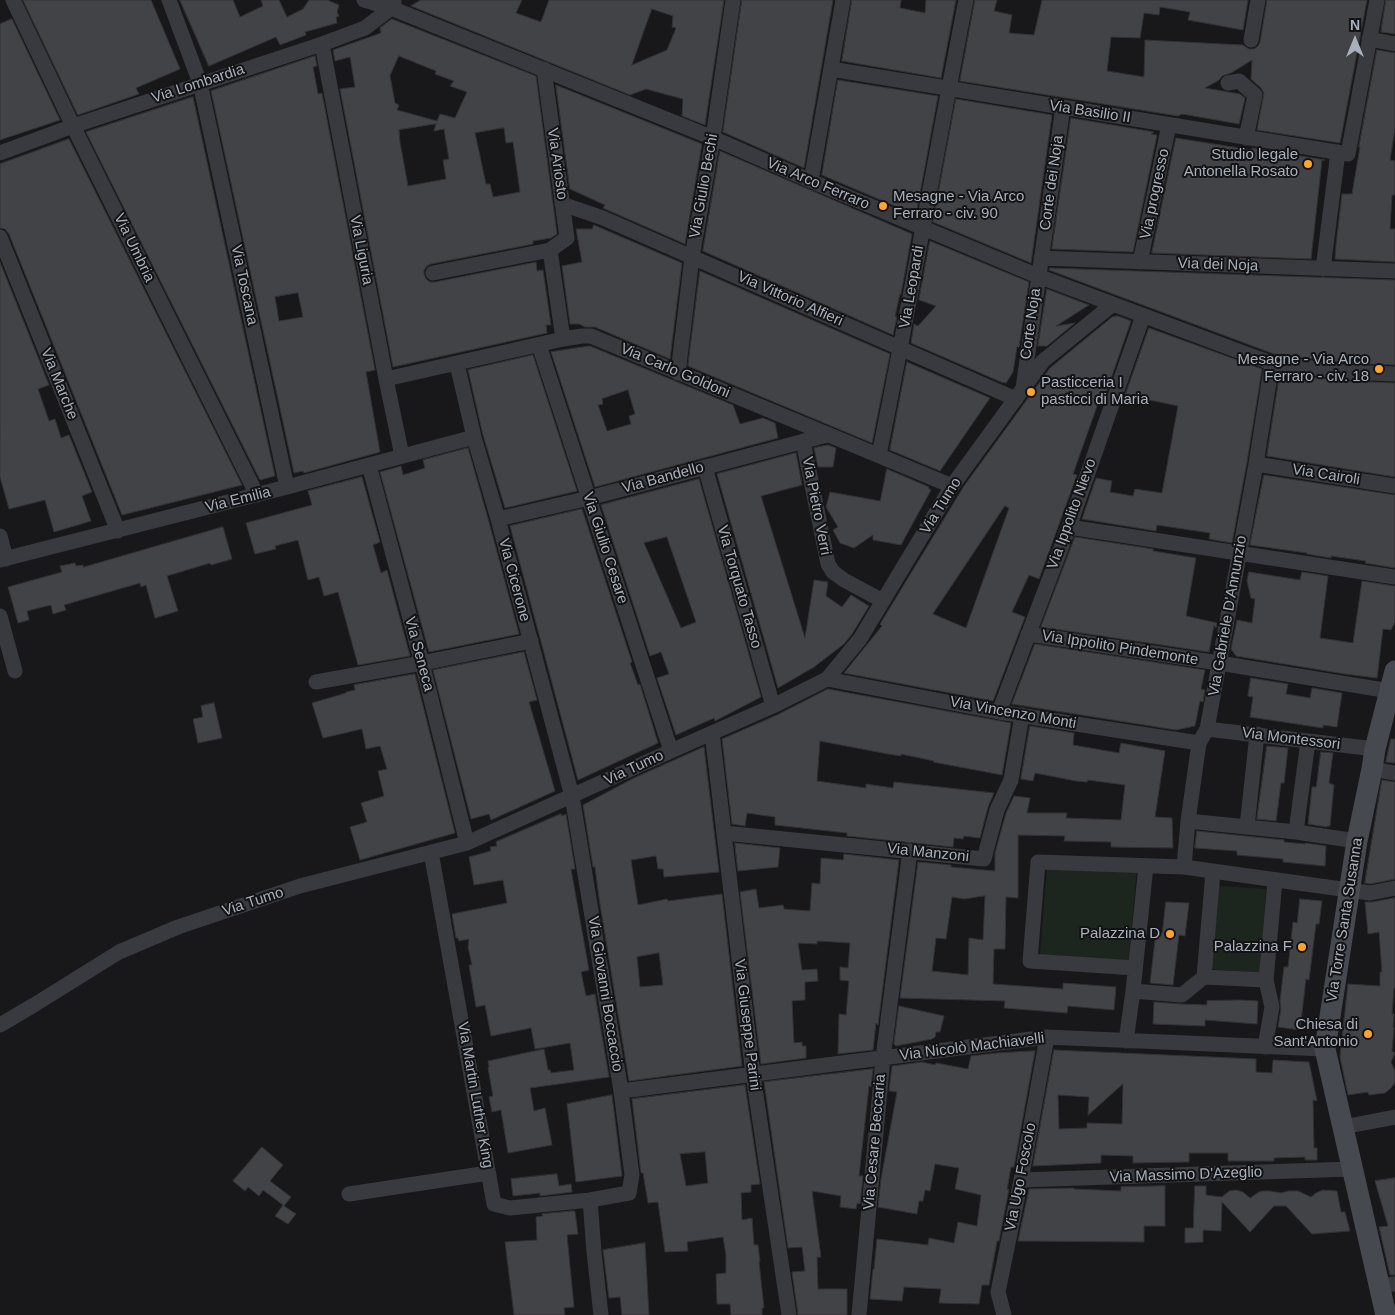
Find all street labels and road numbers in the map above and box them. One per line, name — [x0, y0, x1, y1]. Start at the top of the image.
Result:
street label: Via Lombardia — [149, 61, 247, 107]
street label: Via Basilio II — [1048, 97, 1132, 127]
street label: Via Ariosto — [543, 127, 571, 201]
street label: Via Giulio Bechi — [686, 132, 722, 240]
street label: Corte dei Noja — [1036, 134, 1068, 232]
street label: Via progresso — [1137, 147, 1173, 241]
street label: Via Arco Ferraro — [764, 154, 872, 214]
street label: Via Umbria — [110, 211, 158, 285]
street label: Via Liguria — [345, 214, 377, 286]
street label: Via Toscana — [227, 243, 261, 327]
street label: Via Leopardi — [896, 244, 928, 330]
street label: Via dei Noja — [1177, 255, 1259, 275]
street label: Via Vittorio Alfieri — [734, 268, 846, 330]
street label: Corte Noja — [1017, 287, 1045, 361]
street label: Via Carlo Goldoni — [618, 340, 732, 402]
street label: Via Marche — [36, 346, 82, 422]
street label: Via Pietro Verri — [798, 455, 834, 557]
street label: Via Ippolito Nievo — [1044, 456, 1100, 572]
street label: Via Bandello — [620, 458, 706, 498]
street label: Via Cairoli — [1291, 461, 1361, 489]
street label: Via Tumo — [917, 474, 965, 538]
street label: Via Emilia — [204, 483, 272, 517]
street label: Via Giulio Cesare — [578, 490, 632, 606]
street label: Via Torquato Tasso — [713, 523, 765, 651]
street label: Via Gabriele D'Annunzio — [1205, 534, 1251, 698]
street label: Via Cicerone — [494, 536, 534, 624]
street label: Via Seneca — [400, 615, 438, 693]
street label: Via Ippolito Pindemonte — [1040, 627, 1200, 669]
street label: Via Vincenzo Monti — [948, 693, 1078, 733]
street label: Via Montessori — [1241, 724, 1341, 754]
street label: Via Tumo — [601, 746, 667, 790]
street label: Via Torre Santa Susanna — [1323, 836, 1367, 1004]
street label: Via Manzoni — [886, 840, 970, 866]
street label: Via Tumo — [220, 884, 286, 920]
street label: Via Giovanni Boccaccio — [584, 915, 626, 1073]
street label: Via Giuseppe Parini — [730, 958, 764, 1092]
street label: Via Martin Luther King — [453, 1020, 497, 1170]
street label: Via Nicolò Machiavelli — [899, 1029, 1045, 1065]
street label: Via Cesare Beccaria — [860, 1073, 890, 1211]
street label: Via Ugo Foscolo — [1002, 1121, 1040, 1233]
street label: Via Massimo D'Azeglio — [1109, 1163, 1263, 1187]

